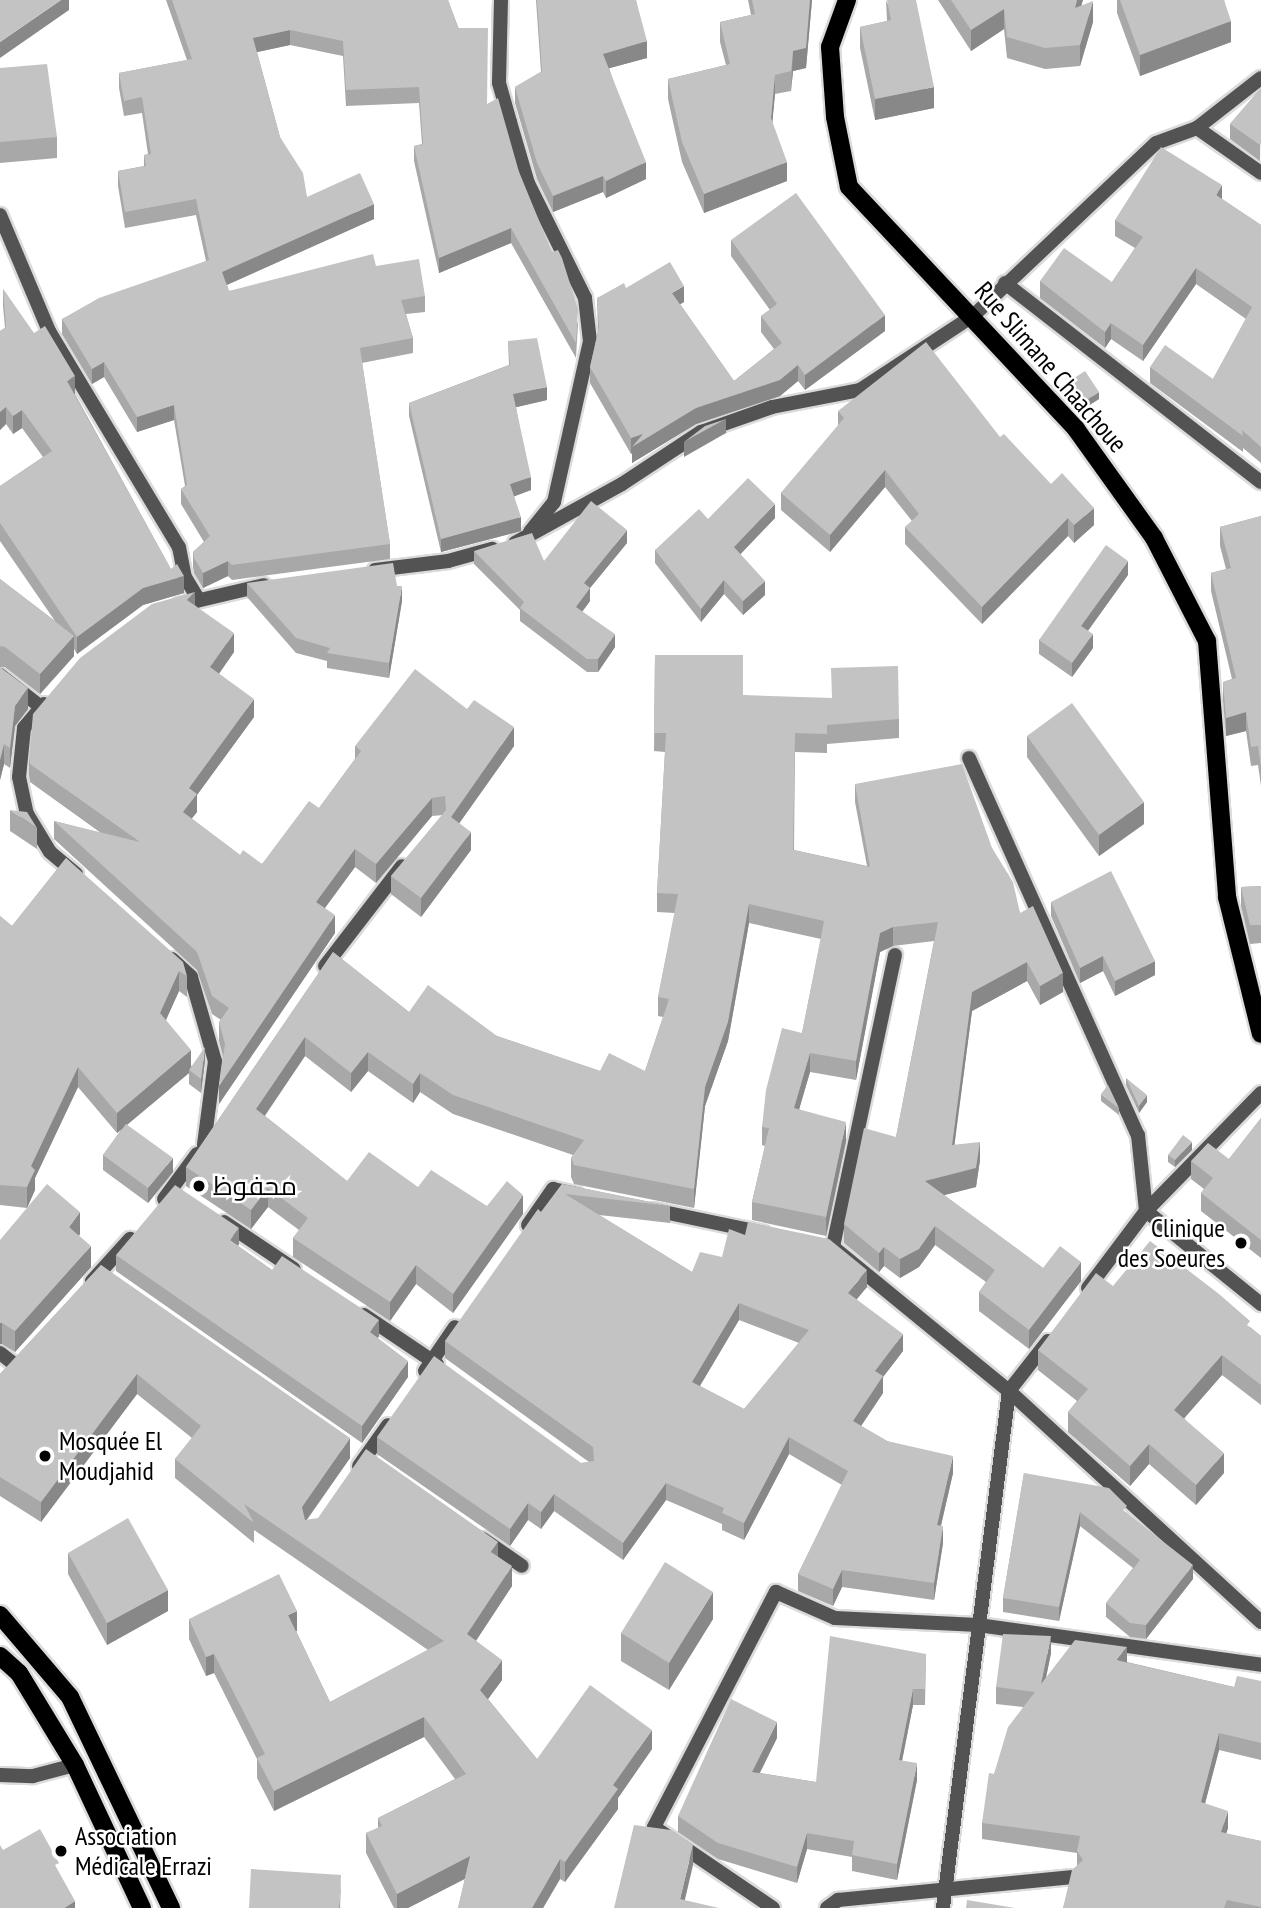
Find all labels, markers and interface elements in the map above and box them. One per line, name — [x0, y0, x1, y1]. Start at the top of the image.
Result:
street label: Rue Slimane Chaachoue — [968, 275, 1134, 459]
place label: محفوظ — [213, 1170, 297, 1202]
marker: محفوظ — [191, 1178, 207, 1194]
place label: Clinique des Soeures — [1118, 1212, 1225, 1274]
marker: Clinique des Soeures — [1231, 1233, 1251, 1253]
place label: Mosquée El Moudjahid — [59, 1425, 162, 1486]
marker: Mosquée El Moudjahid — [37, 1448, 53, 1464]
place label: Association Médicale Errazi — [75, 1820, 212, 1882]
marker: Association Médicale Errazi — [53, 1843, 69, 1859]

